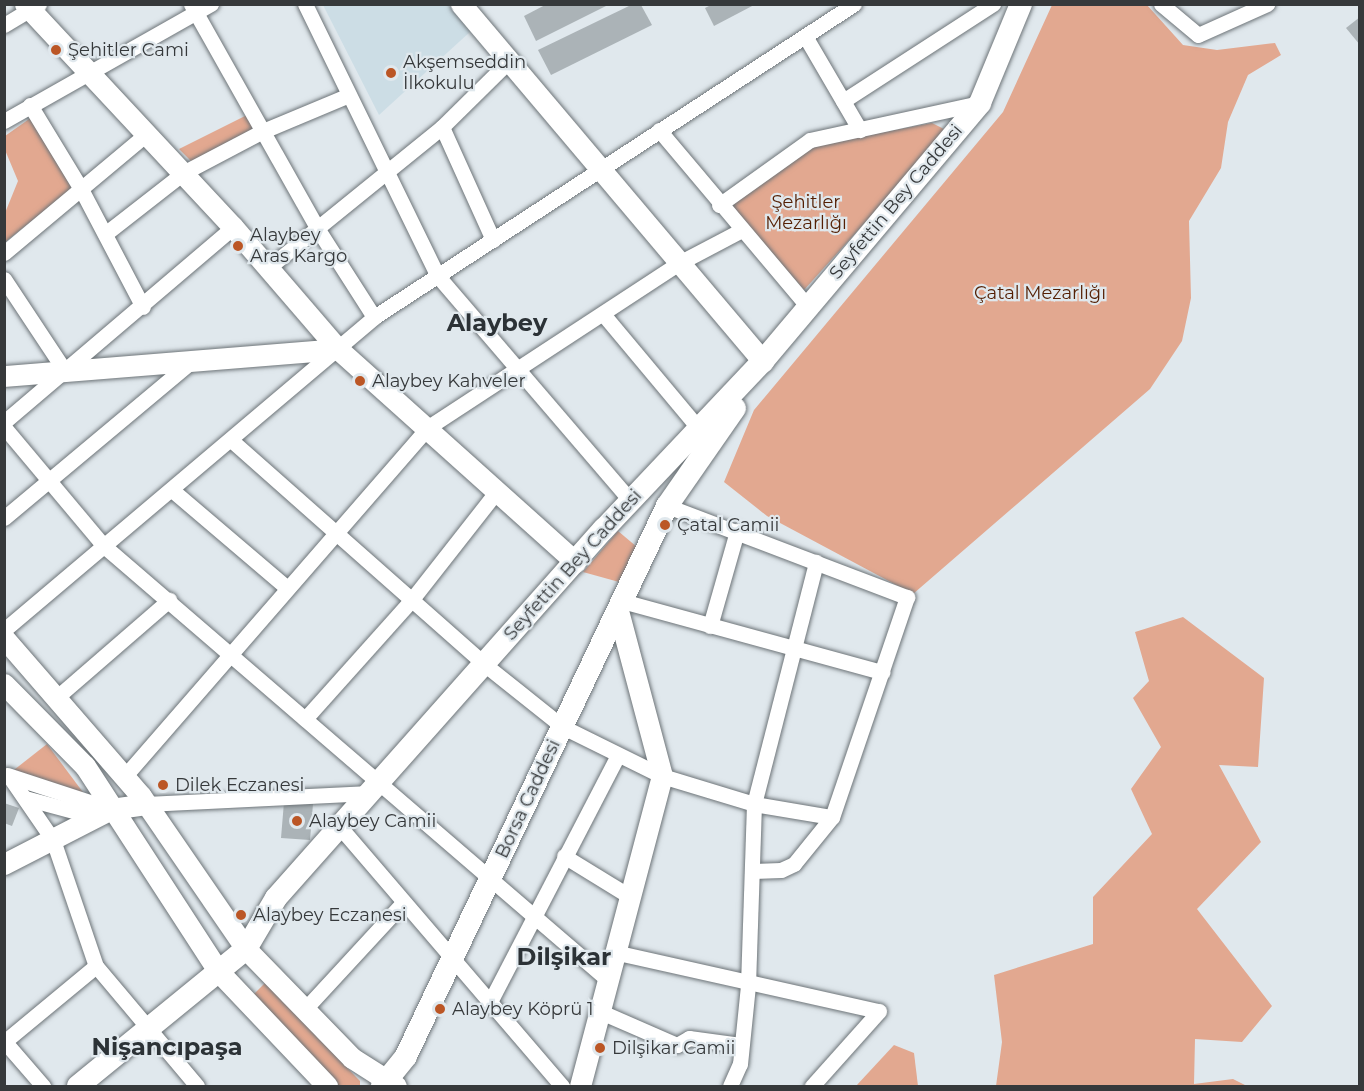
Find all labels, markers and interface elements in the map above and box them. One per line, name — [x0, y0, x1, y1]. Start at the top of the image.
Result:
place label: Şehitler Cami — [68, 39, 189, 61]
marker: Şehitler Cami — [49, 43, 63, 57]
place label: Akşemseddin İlkokulu — [403, 52, 526, 94]
marker: Akşemseddin İlkokulu — [384, 66, 398, 80]
street label: Seyfettin Bey Caddesi — [825, 120, 967, 284]
park label: Şehitler Mezarlığı — [765, 192, 847, 234]
place label: Alaybey Aras Kargo — [250, 225, 347, 268]
marker: Alaybey Aras Kargo — [231, 239, 245, 253]
park label: Çatal Mezarlığı — [974, 282, 1106, 304]
district label: Alaybey — [447, 309, 547, 337]
place label: Alaybey Kahveler — [372, 370, 526, 392]
marker: Alaybey Kahveler — [353, 374, 367, 388]
street label: Seyfettin Bey Caddesi — [500, 485, 646, 645]
place label: Çatal Camii — [677, 514, 779, 536]
marker: Çatal Camii — [658, 518, 672, 532]
street label: Borsa Caddesi — [491, 736, 565, 862]
place label: Dilek Eczanesi — [175, 774, 304, 796]
marker: Dilek Eczanesi — [156, 778, 170, 792]
place label: Alaybey Camii — [309, 810, 436, 832]
marker: Alaybey Camii — [290, 814, 304, 828]
place label: Alaybey Eczanesi — [253, 904, 407, 926]
marker: Alaybey Eczanesi — [234, 908, 248, 922]
district label: Dilşikar — [517, 943, 611, 971]
place label: Alaybey Köprü 1 — [452, 998, 594, 1020]
marker: Alaybey Köprü 1 — [433, 1002, 447, 1016]
district label: Nişancıpaşa — [92, 1033, 242, 1061]
place label: Dilşikar Camii — [612, 1037, 735, 1059]
marker: Dilşikar Camii — [593, 1041, 607, 1055]

